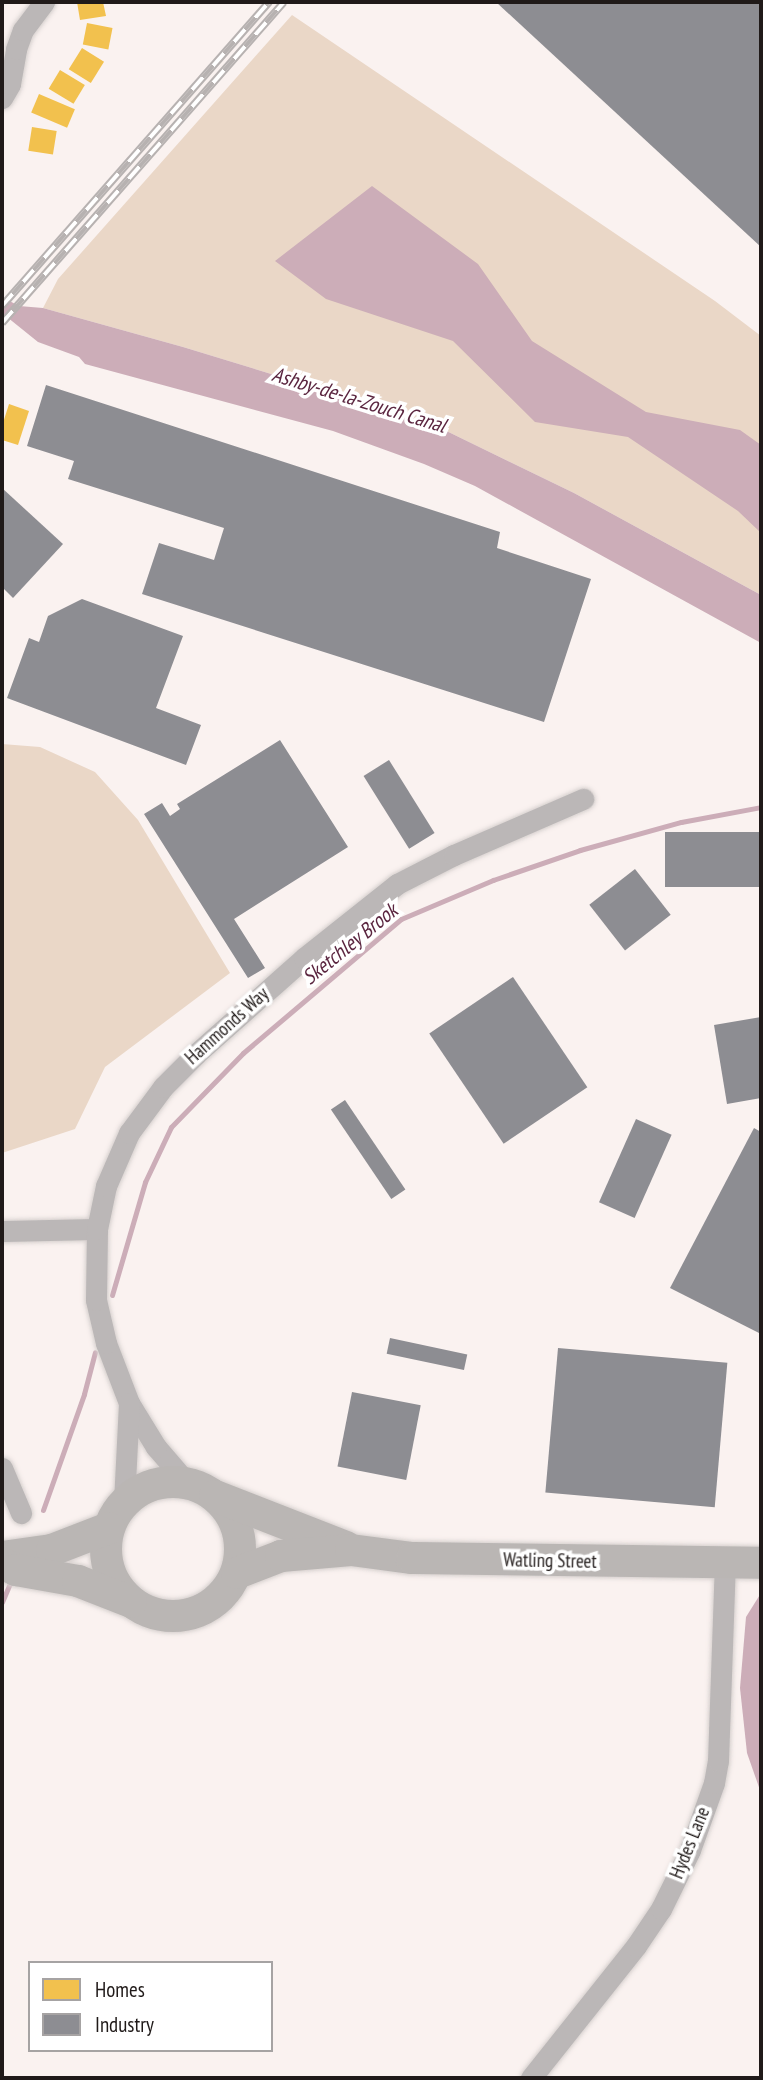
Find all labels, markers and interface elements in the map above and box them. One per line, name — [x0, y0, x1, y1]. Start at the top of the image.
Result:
water label: Ashby-de-la-Zouch Canal — [269, 362, 449, 438]
water label: Sketchley Brook — [297, 898, 403, 990]
street label: Hammonds Way — [181, 983, 273, 1069]
street label: Watling Street — [503, 1549, 597, 1573]
street label: Hydes Lane — [665, 1804, 715, 1882]
legend — [28, 1961, 273, 2052]
text: Homes — [95, 1976, 145, 2003]
text: Industry — [95, 2011, 154, 2038]

